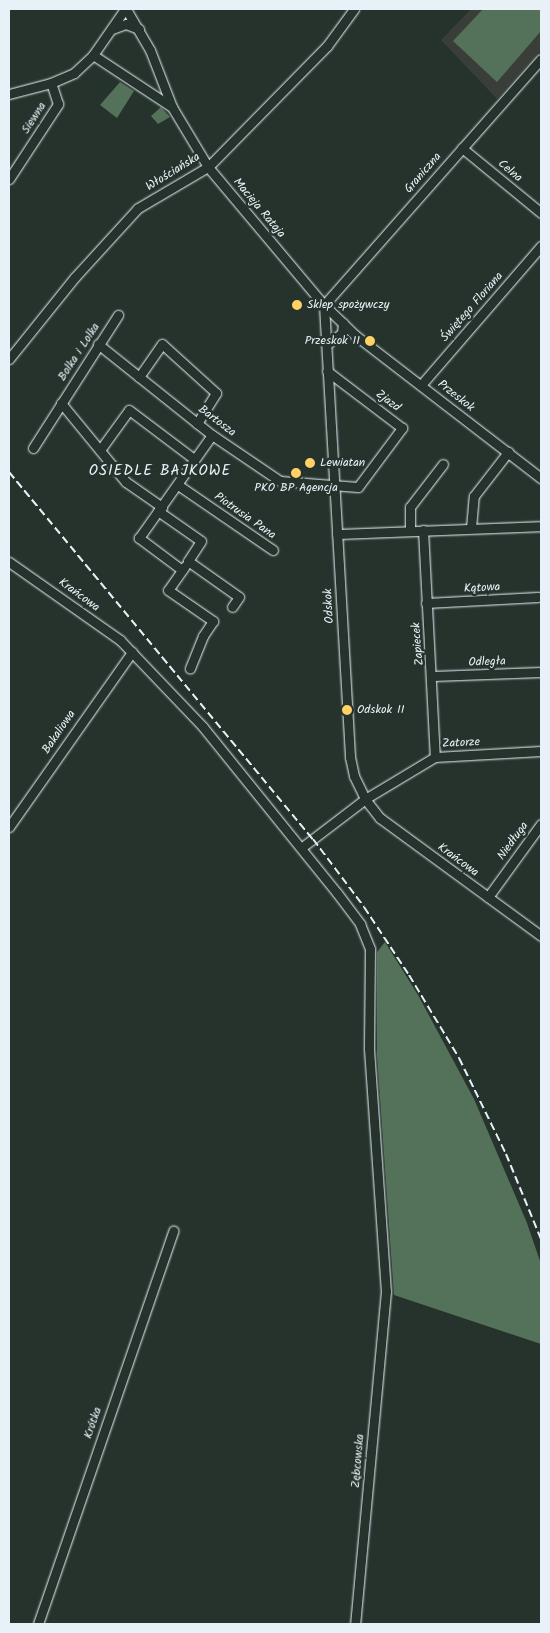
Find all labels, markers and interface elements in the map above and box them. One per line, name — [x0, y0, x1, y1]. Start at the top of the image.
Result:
street label: Siewna — [19, 100, 49, 136]
street label: Włościańska — [143, 150, 203, 194]
street label: Graniczna — [402, 150, 444, 196]
street label: Celna — [495, 157, 525, 185]
street label: Macieja Rataja — [230, 175, 288, 241]
street label: Świętego Floriana — [438, 269, 506, 345]
place label: Sklep spożywczy — [307, 298, 389, 312]
marker: Sklep spożywczy — [291, 299, 303, 311]
street label: Bolka i Lolka — [55, 320, 103, 384]
place label: Przeskok II — [305, 334, 360, 348]
marker: Przeskok II — [364, 335, 376, 347]
street label: Przeskok — [435, 377, 477, 415]
street label: Zjazd — [373, 387, 403, 415]
street label: Bartosza — [195, 402, 239, 440]
place label: Lewiatan — [320, 456, 365, 470]
marker: Lewiatan — [304, 457, 316, 469]
district label: OSIEDLE BAJKOWE — [87, 463, 233, 481]
marker: PKO BP Agencja — [290, 467, 302, 479]
place label: PKO BP Agencja — [254, 481, 338, 495]
street label: Piotrusia Pana — [211, 490, 279, 542]
street label: Krańcowa — [56, 575, 102, 615]
street label: Kątowa — [463, 580, 501, 596]
street label: Odskok — [321, 588, 337, 624]
street label: Zapiecek — [409, 622, 427, 666]
street label: Odległa — [468, 654, 506, 670]
place label: Odskok II — [357, 703, 404, 717]
marker: Odskok II — [341, 704, 353, 716]
street label: Bakaliowa — [39, 707, 79, 757]
street label: Zatorze — [442, 735, 480, 751]
street label: Niedługa — [494, 819, 532, 863]
street label: Krańcowa — [435, 840, 481, 880]
street label: Krótka — [81, 1405, 105, 1441]
street label: Zębcowska — [348, 1433, 368, 1489]

